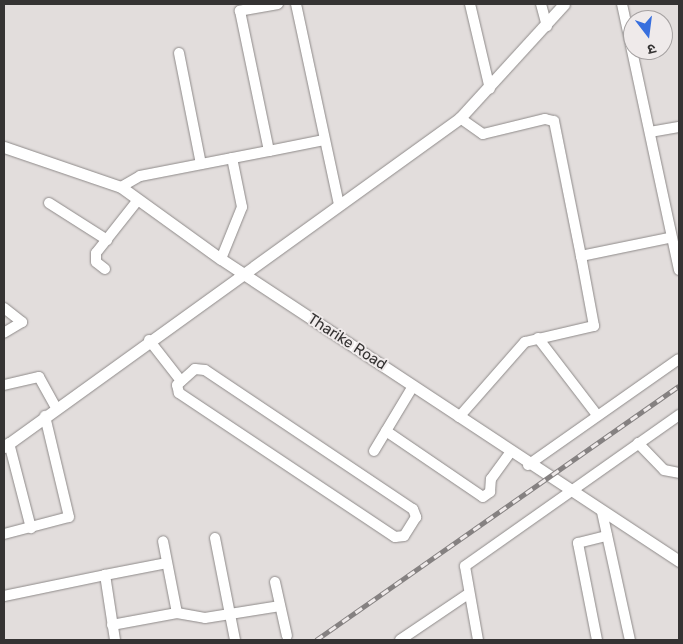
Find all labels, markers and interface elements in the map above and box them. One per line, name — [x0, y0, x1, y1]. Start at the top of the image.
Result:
north arrow — [623, 10, 673, 60]
text: उ — [646, 40, 658, 58]
street label: Tharike Road — [304, 310, 390, 374]

